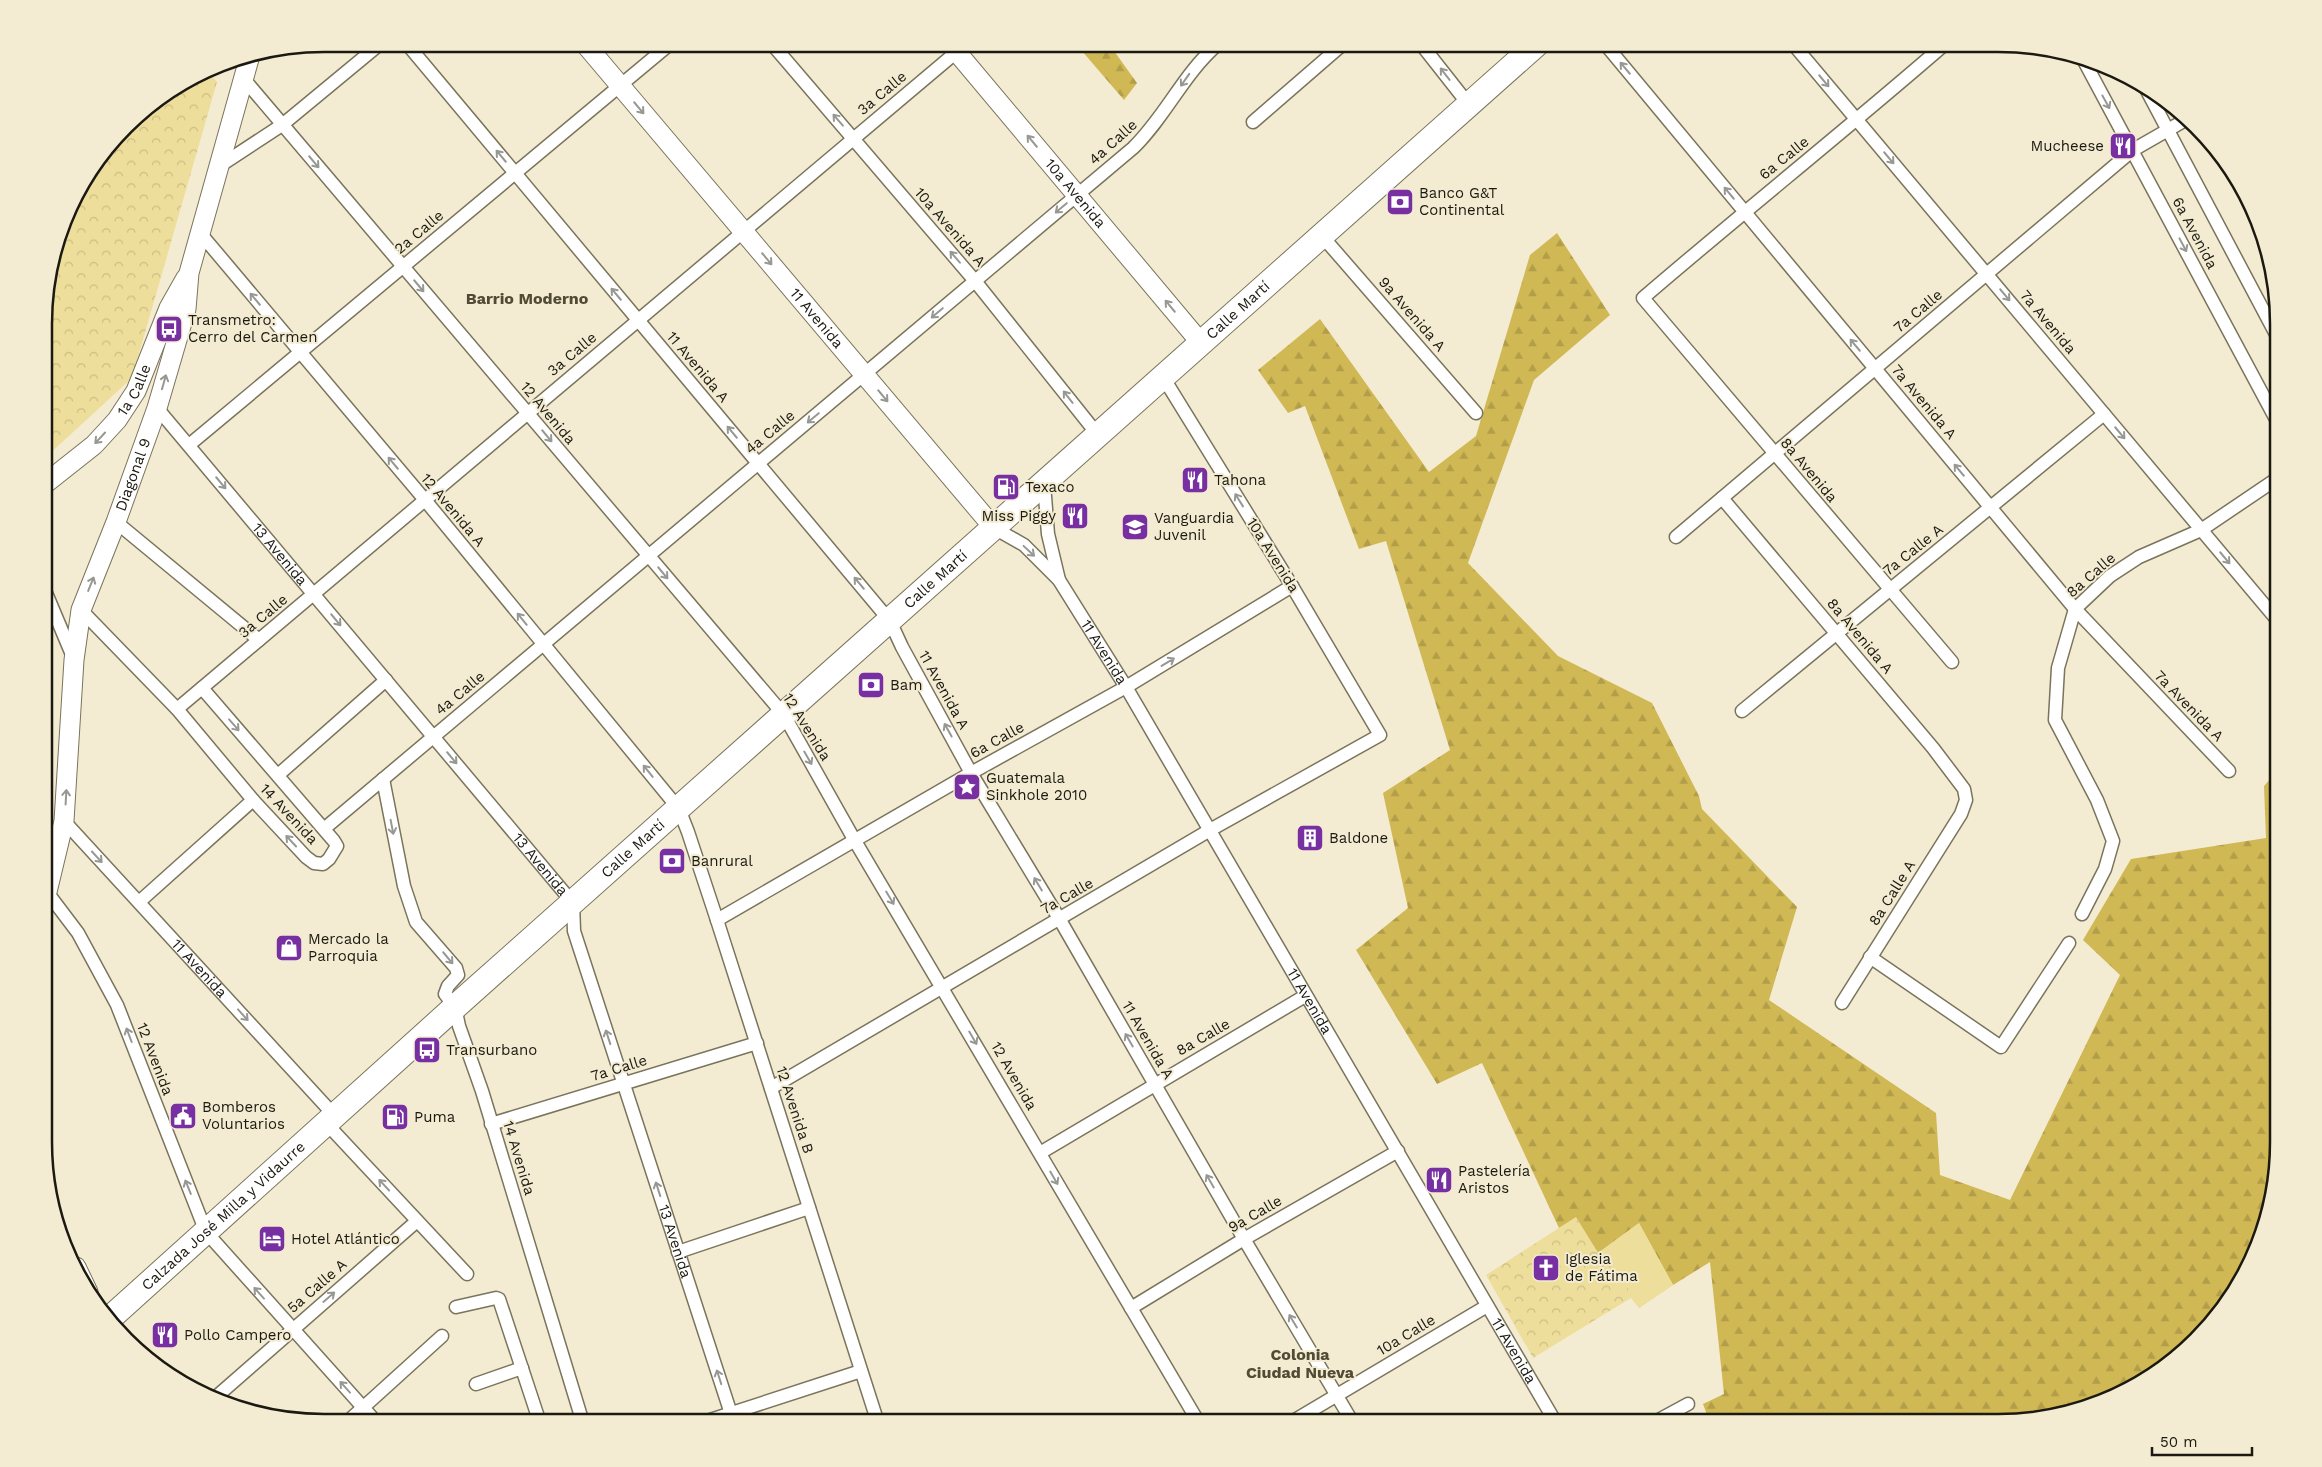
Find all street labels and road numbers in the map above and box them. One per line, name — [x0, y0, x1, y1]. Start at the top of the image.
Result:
street label: 3a Calle — [854, 67, 910, 119]
street label: 4a Calle — [1085, 116, 1141, 168]
street label: 6a Calle — [1755, 132, 1813, 184]
street label: 10a Avenida — [1041, 155, 1110, 232]
street label: 10a Avenida A — [911, 184, 989, 270]
street label: 6a Avenida — [2169, 194, 2222, 272]
street label: 2a Calle — [391, 206, 447, 258]
street label: 9a Avenida A — [1375, 273, 1449, 355]
street label: Calle Martí — [1202, 277, 1273, 343]
street label: 11 Avenida — [786, 284, 848, 352]
street label: 7a Calle — [1890, 286, 1946, 336]
street label: 7a Avenida — [2016, 286, 2080, 358]
street label: 3a Calle — [544, 328, 600, 380]
street label: 11 Avenida A — [663, 328, 733, 406]
street label: 7a Avenida A — [1888, 361, 1960, 443]
street label: 1a Calle — [113, 362, 155, 419]
street label: 12 Avenida — [517, 378, 580, 448]
street label: 4a Calle — [742, 406, 798, 458]
street label: 8a Avenida — [1777, 434, 1842, 506]
street label: Diagonal 9 — [112, 436, 154, 514]
street label: 12 Avenida A — [417, 470, 489, 550]
street label: 10a Avenida — [1243, 514, 1303, 596]
street label: 13 Avenida — [248, 519, 312, 590]
street label: 7a Calle A — [1879, 520, 1947, 580]
street label: Calle Martí — [900, 546, 971, 612]
street label: 8a Calle — [2063, 549, 2119, 601]
street label: 3a Calle — [235, 590, 291, 642]
street label: 8a Avenida A — [1823, 595, 1897, 677]
street label: 11 Avenida — [1077, 616, 1131, 688]
street label: 11 Avenida A — [915, 647, 973, 733]
street label: 4a Calle — [432, 667, 488, 719]
street label: 7a Avenida A — [2151, 667, 2227, 745]
street label: 12 Avenida — [779, 690, 835, 764]
street label: 6a Calle — [967, 718, 1027, 762]
street label: 14 Avenida — [256, 780, 322, 849]
street label: Calle Martí — [597, 816, 668, 882]
street label: 13 Avenida — [509, 829, 572, 900]
street label: 8a Calle A — [1865, 857, 1919, 929]
street label: 7a Calle — [1037, 874, 1097, 918]
street label: 11 Avenida — [168, 935, 231, 1002]
street label: 11 Avenida — [1283, 965, 1336, 1038]
street label: 11 Avenida A — [1118, 998, 1178, 1082]
street label: 8a Calle — [1173, 1014, 1233, 1060]
street label: 12 Avenida — [133, 1020, 177, 1098]
street label: 12 Avenida — [987, 1039, 1041, 1114]
street label: 7a Calle — [589, 1051, 649, 1085]
street label: 12 Avenida B — [772, 1064, 818, 1156]
street label: 14 Avenida — [499, 1119, 539, 1198]
street label: Calzada José Milla y Vidaurre — [138, 1138, 309, 1294]
street label: 9a Calle — [1225, 1191, 1285, 1237]
street label: 13 Avenida — [655, 1202, 695, 1281]
street label: 5a Calle A — [284, 1255, 351, 1317]
street label: 10a Calle — [1373, 1311, 1439, 1359]
street label: 11 Avenida — [1488, 1315, 1540, 1387]

